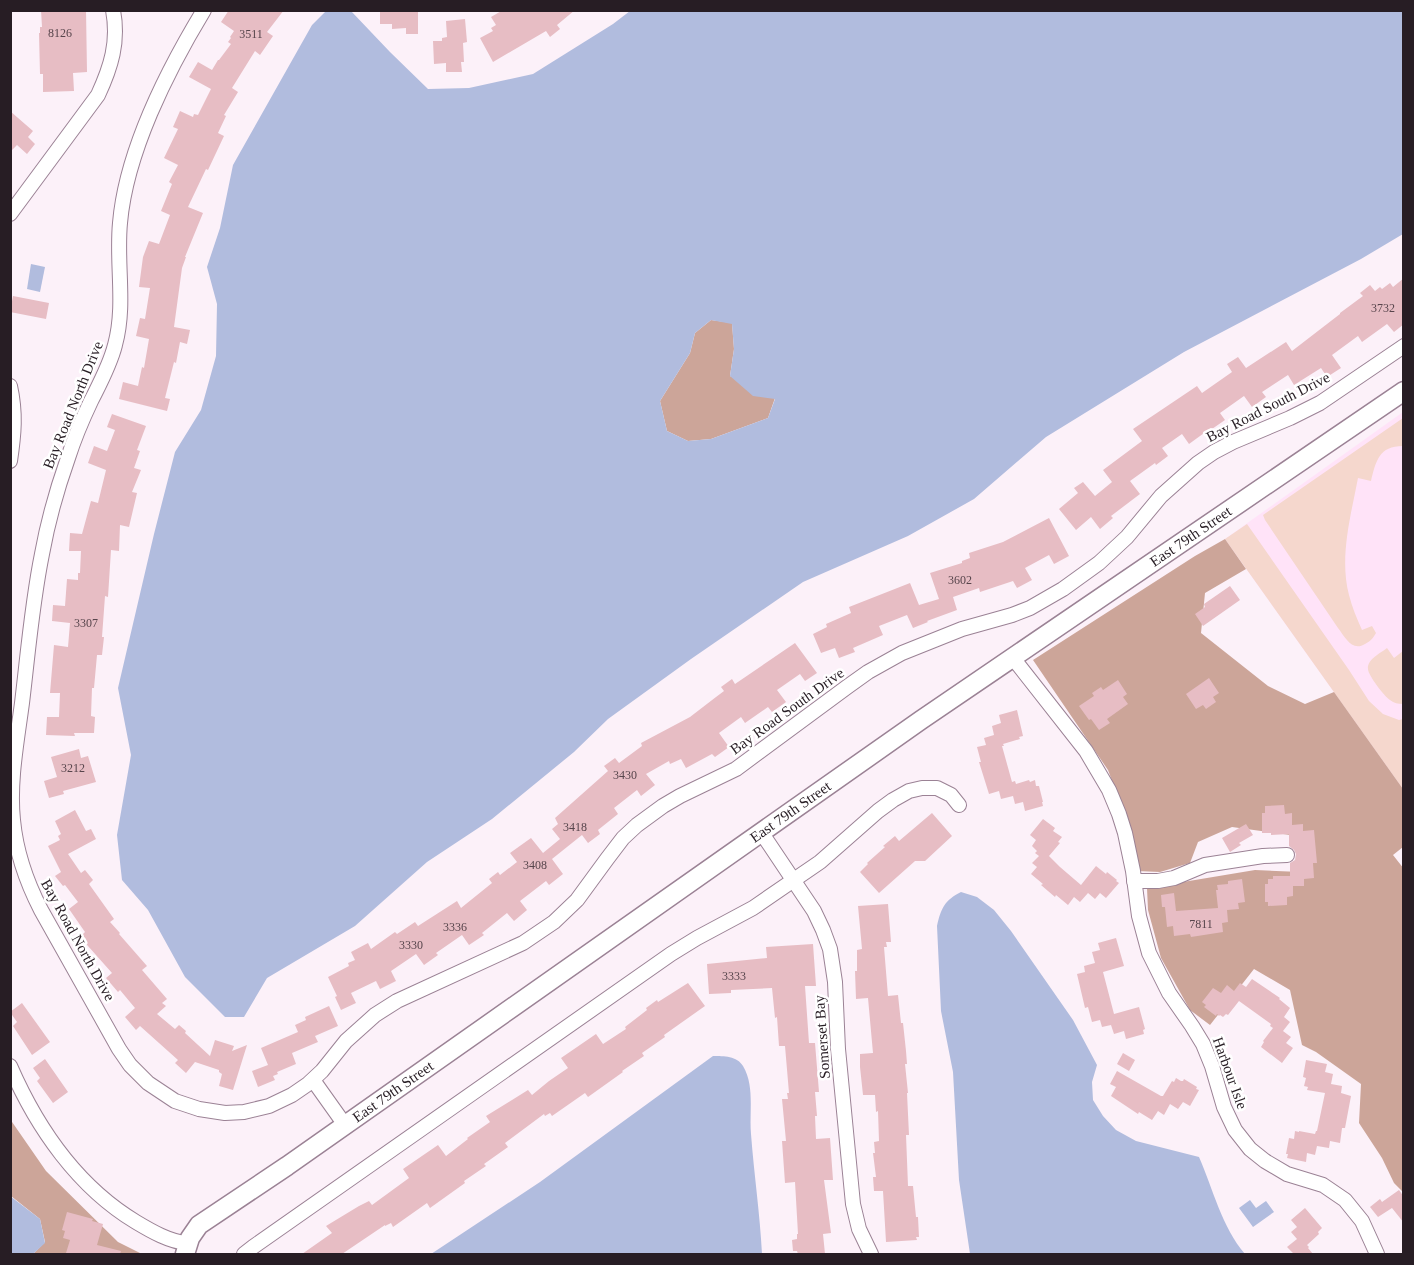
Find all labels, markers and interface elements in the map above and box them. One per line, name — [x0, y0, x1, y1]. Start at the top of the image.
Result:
house number: 8126 — [48, 26, 72, 40]
house number: 3511 — [239, 27, 263, 41]
house number: 3732 — [1371, 301, 1395, 315]
street label: Bay Road North Drive — [40, 339, 106, 471]
street label: Bay Road South Drive — [1204, 369, 1333, 445]
street label: East 79th Street — [1147, 502, 1235, 570]
house number: 3602 — [948, 573, 972, 587]
house number: 3307 — [74, 616, 98, 630]
street label: Bay Road South Drive — [727, 664, 847, 758]
house number: 3212 — [61, 761, 85, 775]
house number: 3430 — [613, 768, 637, 782]
street label: East 79th Street — [747, 778, 835, 846]
house number: 3418 — [563, 820, 587, 834]
house number: 3408 — [523, 858, 547, 872]
street label: Bay Road North Drive — [38, 877, 118, 1004]
house number: 7811 — [1189, 917, 1213, 931]
house number: 3336 — [443, 920, 467, 934]
house number: 3330 — [399, 938, 423, 952]
house number: 3333 — [722, 969, 746, 983]
street label: Somerset Bay — [811, 994, 833, 1079]
street label: Harbour Isle — [1210, 1035, 1251, 1111]
street label: East 79th Street — [349, 1057, 437, 1125]

